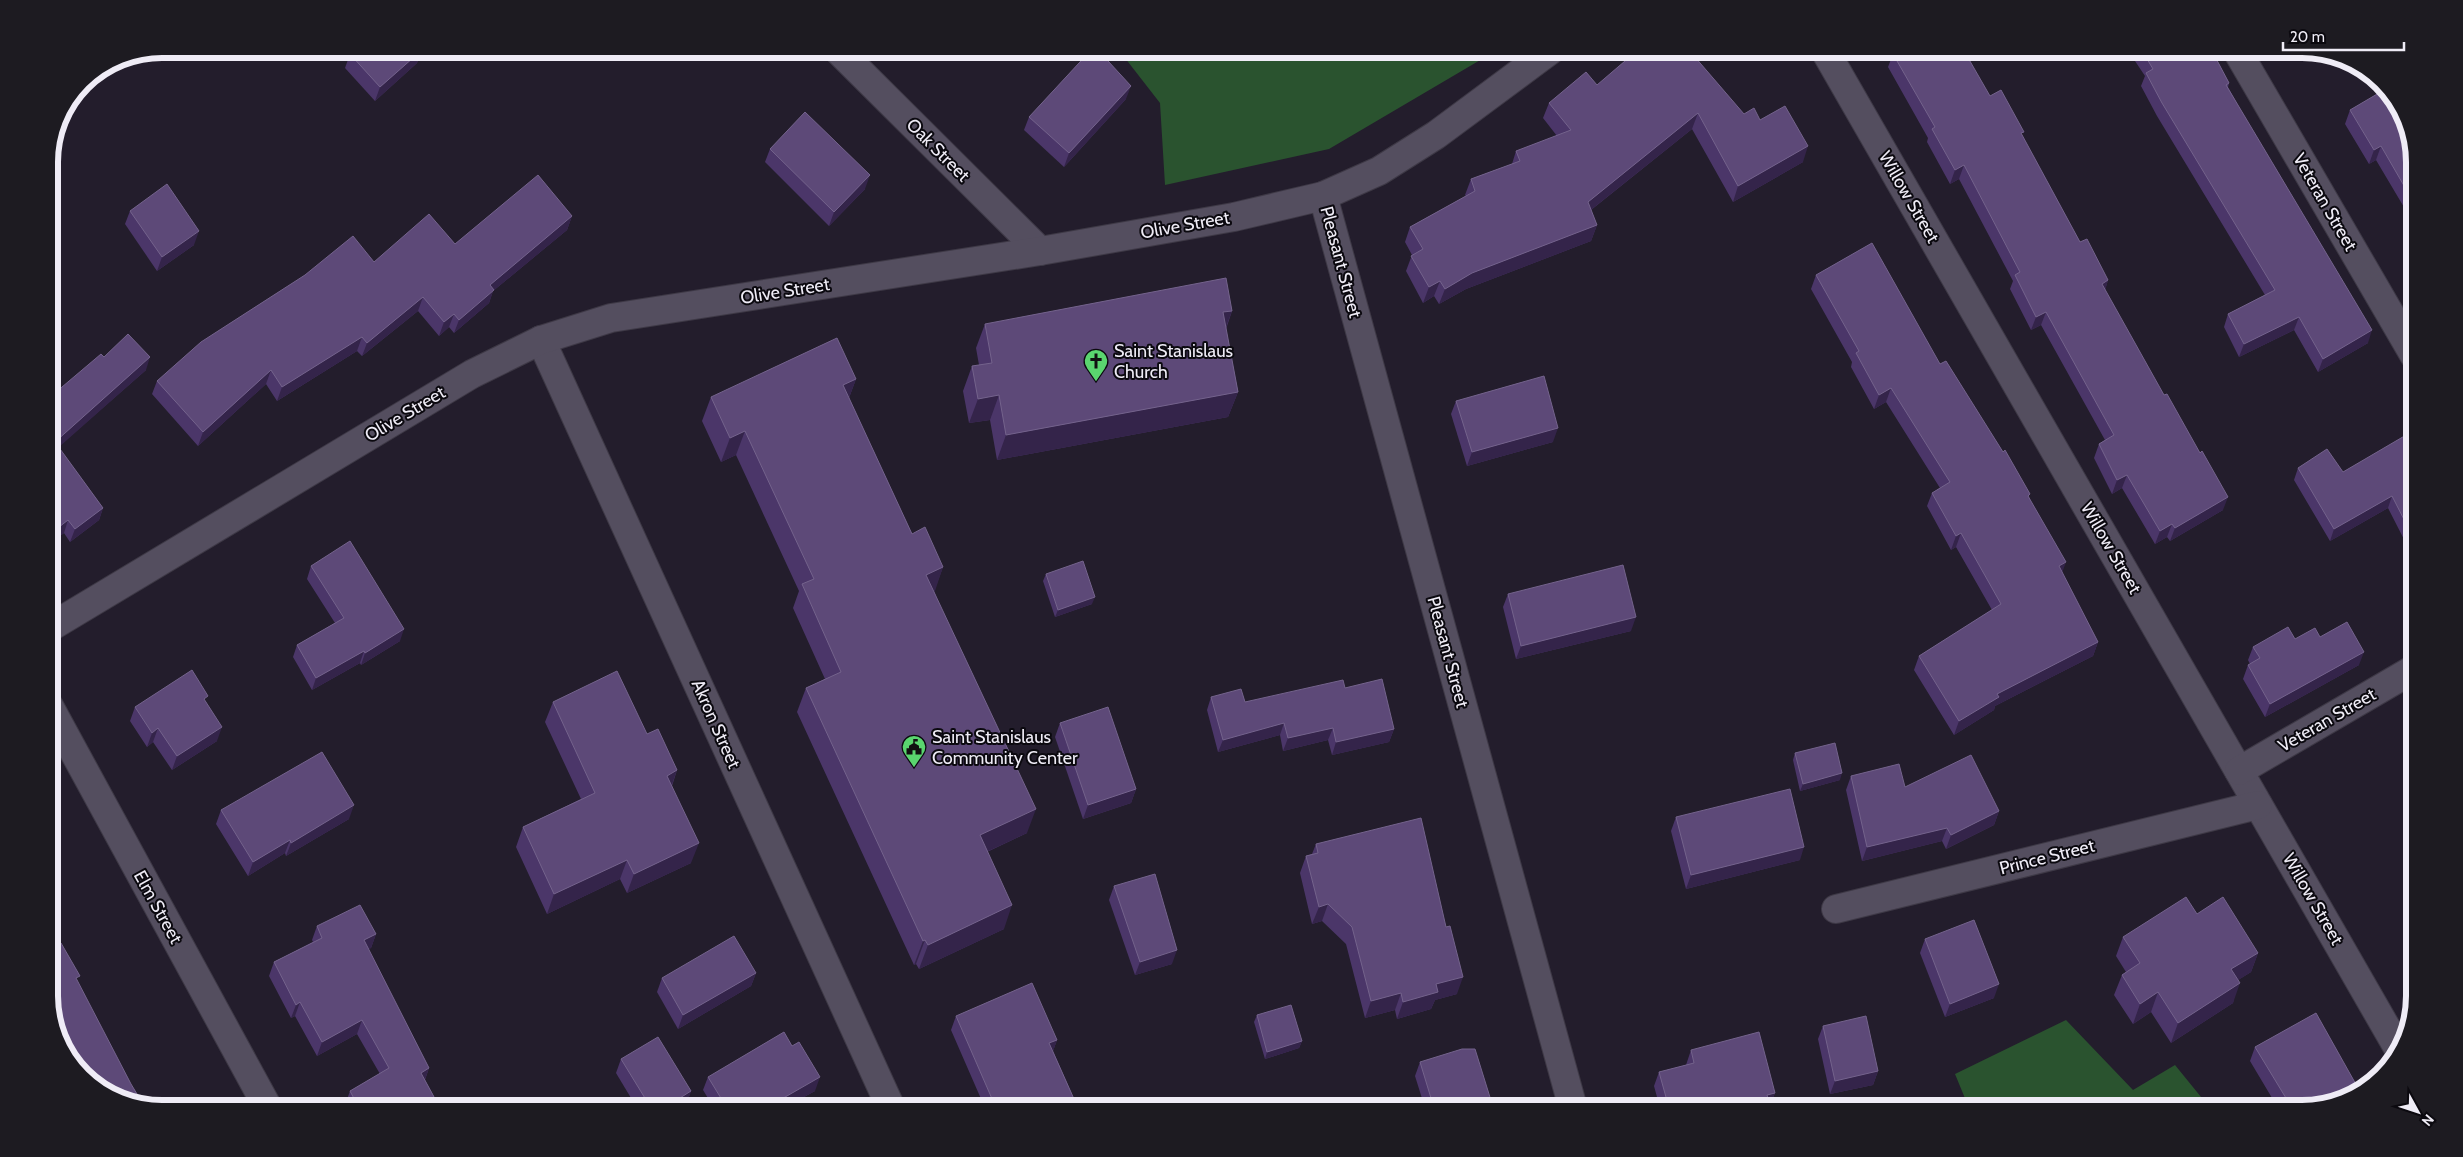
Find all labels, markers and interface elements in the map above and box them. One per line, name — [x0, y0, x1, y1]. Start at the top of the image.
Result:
scale bar — [2283, 20, 2404, 52]
text: 20 m — [2290, 28, 2325, 46]
street label: Oak Street — [902, 114, 974, 186]
street label: Willow Street — [1874, 147, 1944, 247]
street label: Veteran Street — [2288, 149, 2362, 255]
street label: Pleasant Street — [1316, 204, 1366, 320]
street label: Olive Street — [1139, 206, 1231, 244]
street label: Olive Street — [739, 273, 831, 309]
place label: Saint Stanislaus Church — [1114, 340, 1233, 383]
church icon: Saint Stanislaus Church — [1083, 348, 1109, 382]
street label: Olive Street — [361, 381, 449, 447]
street label: Willow Street — [2076, 498, 2146, 598]
street label: Pleasant Street — [1423, 594, 1473, 710]
street label: Akron Street — [687, 676, 745, 772]
street label: Veteran Street — [2274, 683, 2380, 757]
place label: Saint Stanislaus Community Center — [932, 726, 1078, 769]
public building icon: Saint Stanislaus Community Center — [901, 734, 927, 768]
street label: Prince Street — [1997, 835, 2097, 879]
street label: Willow Street — [2278, 849, 2348, 949]
street label: Elm Street — [129, 867, 187, 947]
north arrow — [2393, 1087, 2443, 1137]
text: N — [2418, 1111, 2438, 1130]

